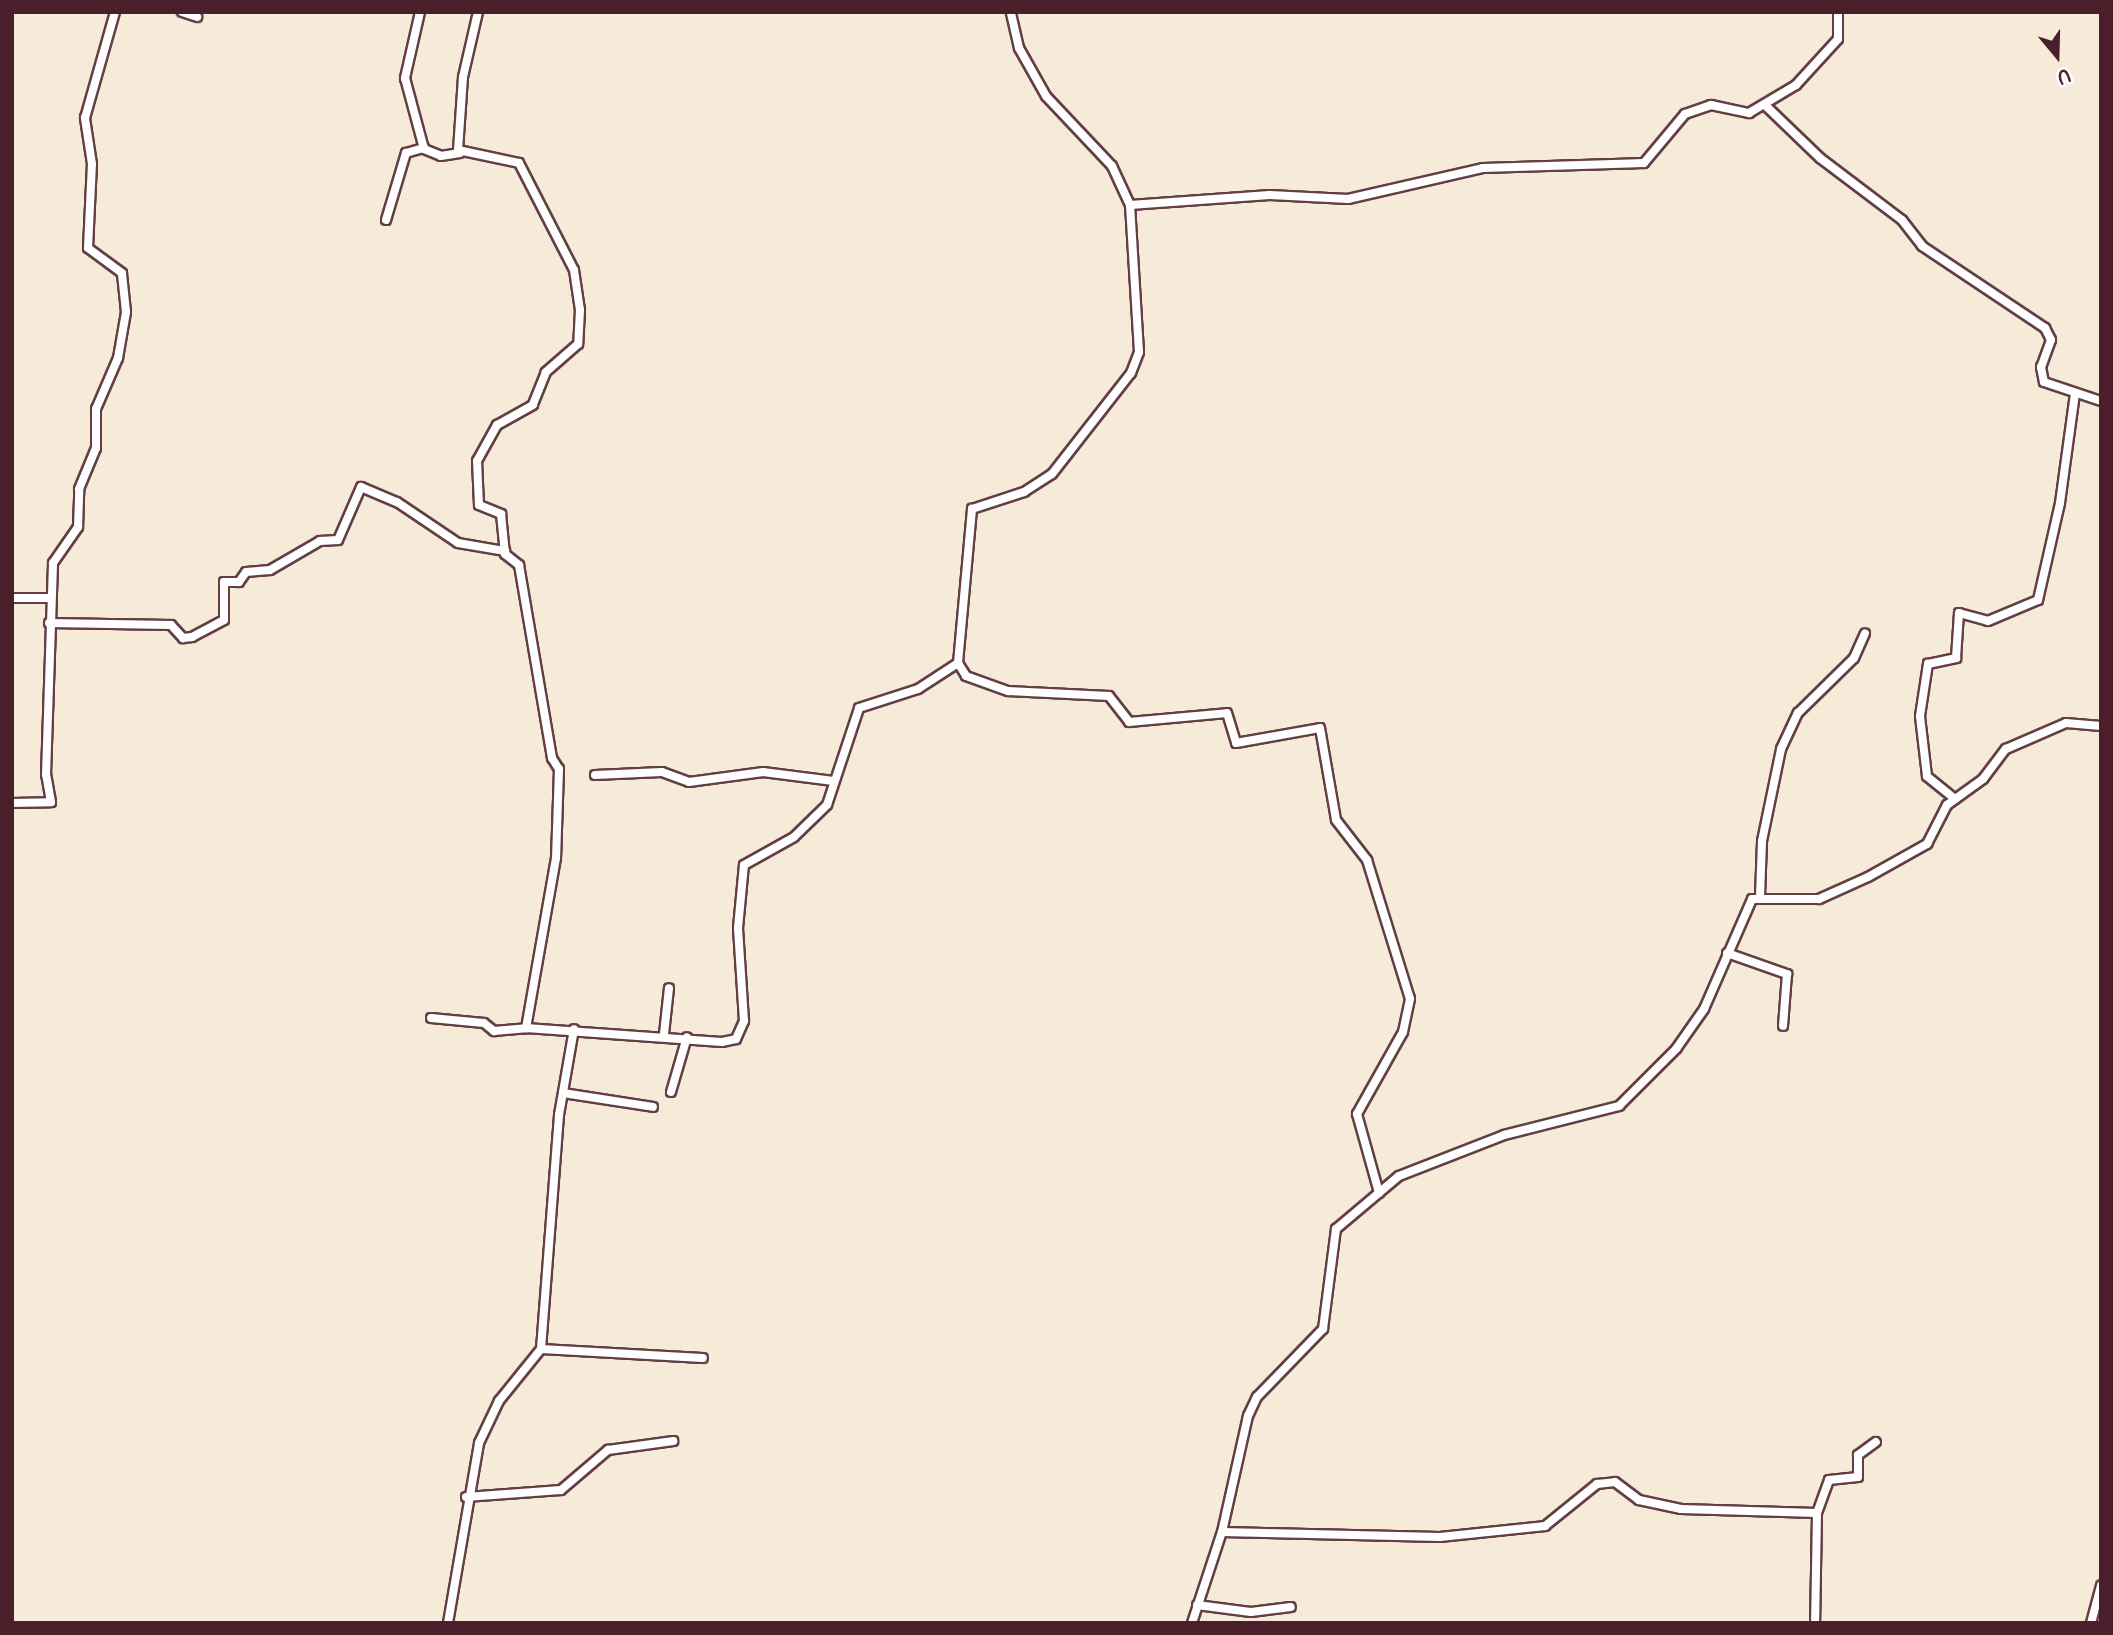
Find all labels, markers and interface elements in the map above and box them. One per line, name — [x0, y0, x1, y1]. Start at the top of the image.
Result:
north arrow — [2022, 21, 2092, 91]
text: U — [2054, 62, 2074, 89]

